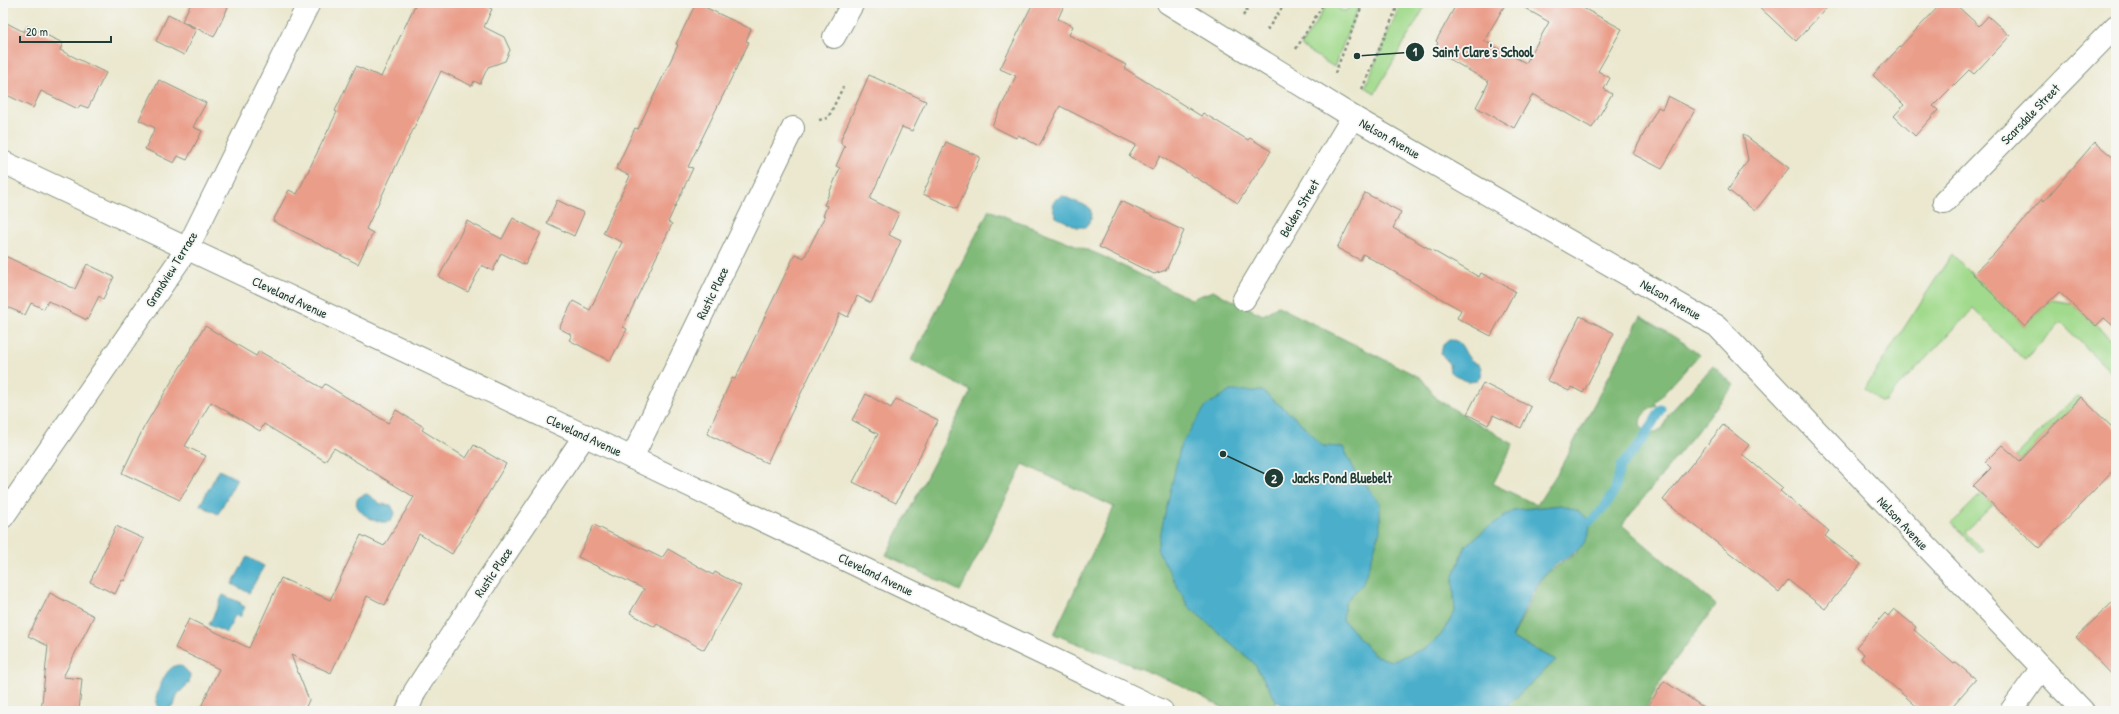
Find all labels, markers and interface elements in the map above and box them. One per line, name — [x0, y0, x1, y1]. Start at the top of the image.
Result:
scale bar — [20, 18, 111, 44]
text: 20 m — [26, 23, 48, 40]
callout: Saint Clare's School — [1405, 39, 1542, 65]
text: Saint Clare's School — [1433, 42, 1534, 61]
text: 1 — [1413, 43, 1418, 60]
street label: Scarsdale Street — [1996, 79, 2064, 148]
street label: Nelson Avenue — [1356, 113, 1424, 163]
street label: Belden Street — [1275, 175, 1324, 240]
street label: Grandview Terrace — [141, 228, 201, 310]
street label: Rustic Place — [692, 264, 732, 322]
street label: Cleveland Avenue — [249, 272, 331, 322]
street label: Nelson Avenue — [1637, 274, 1705, 324]
street label: Cleveland Avenue — [543, 410, 625, 460]
callout: Jacks Pond Bluebelt — [1264, 465, 1400, 491]
text: Jacks Pond Bluebelt — [1292, 468, 1393, 487]
text: 2 — [1271, 470, 1277, 487]
street label: Nelson Avenue — [1873, 492, 1933, 554]
street label: Rustic Place — [470, 544, 516, 600]
street label: Cleveland Avenue — [835, 548, 917, 600]

